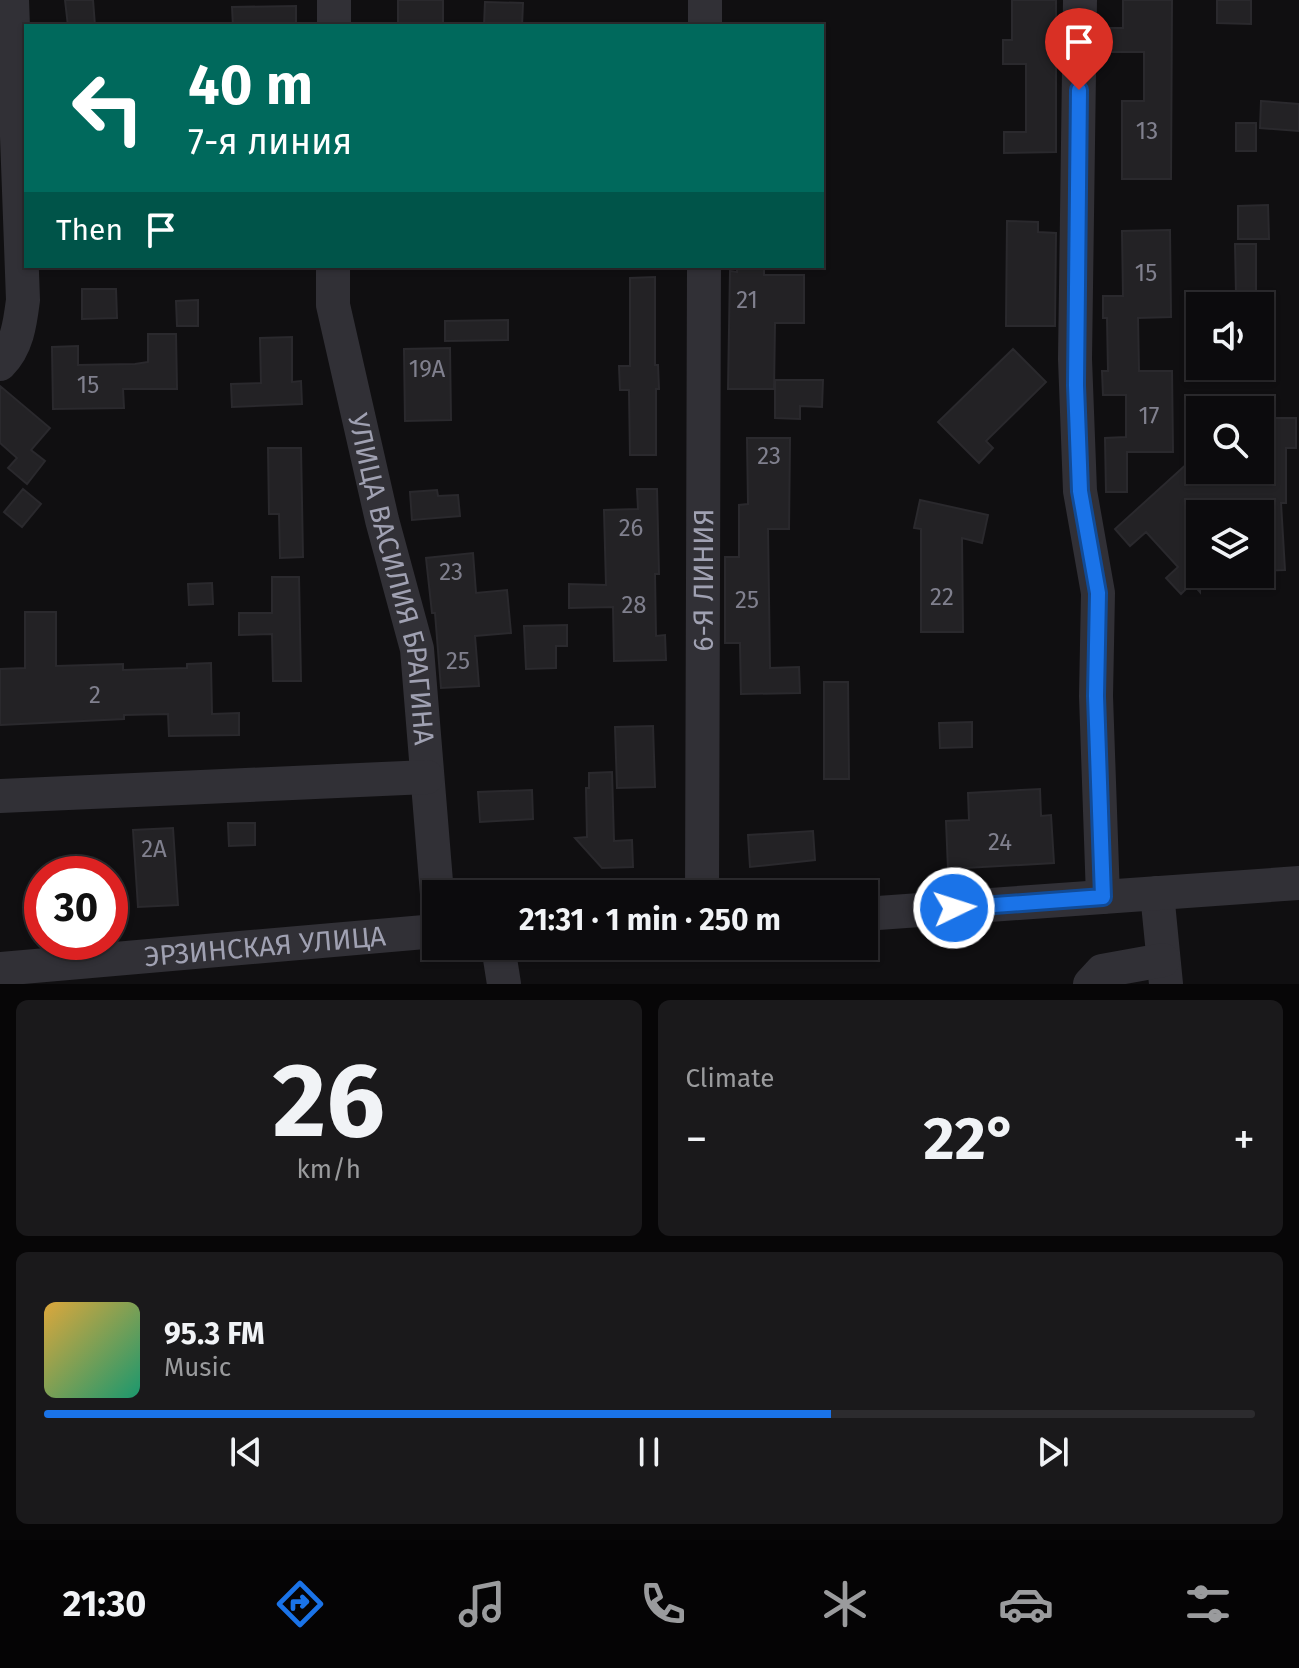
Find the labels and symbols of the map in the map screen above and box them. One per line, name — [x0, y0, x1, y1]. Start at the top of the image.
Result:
pin — [1045, 8, 1113, 90]
house number: 13 — [1136, 117, 1158, 145]
house number: 15 — [1135, 259, 1157, 287]
house number: 21 — [736, 286, 758, 314]
house number: 19А — [409, 355, 445, 383]
house number: 15 — [77, 371, 99, 399]
house number: 17 — [1138, 402, 1160, 430]
street label: УЛИЦА ВАСИЛИЯ БРАГИНА — [341, 410, 441, 746]
house number: 23 — [757, 442, 781, 470]
street label: 6-Я ЛИНИЯ — [687, 508, 720, 652]
house number: 26 — [619, 514, 643, 542]
house number: 23 — [439, 558, 463, 586]
house number: 22 — [930, 583, 954, 611]
house number: 25 — [735, 586, 759, 614]
house number: 28 — [621, 591, 647, 619]
house number: 25 — [446, 647, 470, 675]
house number: 2 — [89, 681, 101, 709]
house number: 24 — [988, 828, 1012, 856]
house number: 2А — [141, 835, 167, 863]
speed limit sign: 30 — [24, 856, 128, 960]
position arrow — [912, 866, 996, 950]
street label: ЭРЗИНСКАЯ УЛИЦА — [143, 919, 387, 973]

